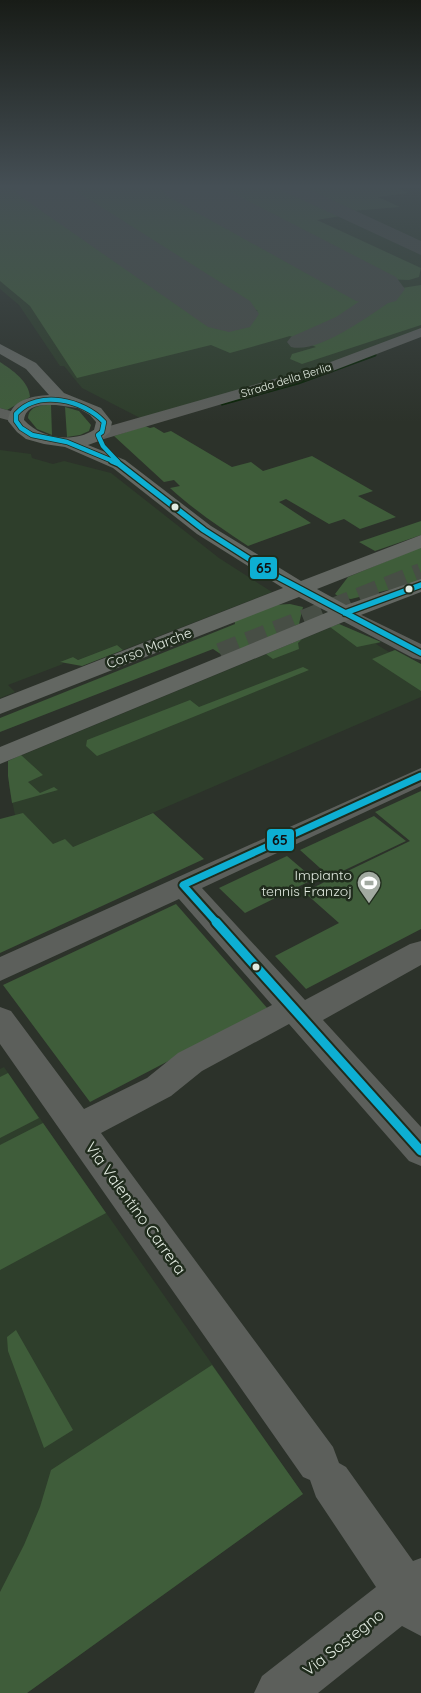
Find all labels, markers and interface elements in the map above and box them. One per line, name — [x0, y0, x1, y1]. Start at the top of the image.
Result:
street label: Strada della Berlia — [239, 360, 333, 400]
unlabelled marker — [170, 502, 180, 512]
line badge: 65 — [249, 556, 278, 580]
text: 65 — [256, 559, 272, 577]
unlabelled marker — [404, 584, 414, 594]
street label: Corso Marche — [104, 623, 194, 673]
line badge: 65 — [266, 828, 295, 852]
text: 65 — [272, 831, 288, 849]
place label: Impianto tennis Franzoj — [261, 866, 352, 900]
sports icon: Impianto tennis Franzoj — [356, 870, 382, 904]
unlabelled marker — [251, 962, 261, 972]
street label: Via Valentino Carrera — [81, 1138, 191, 1278]
street label: Via Sostegno — [298, 1604, 388, 1680]

